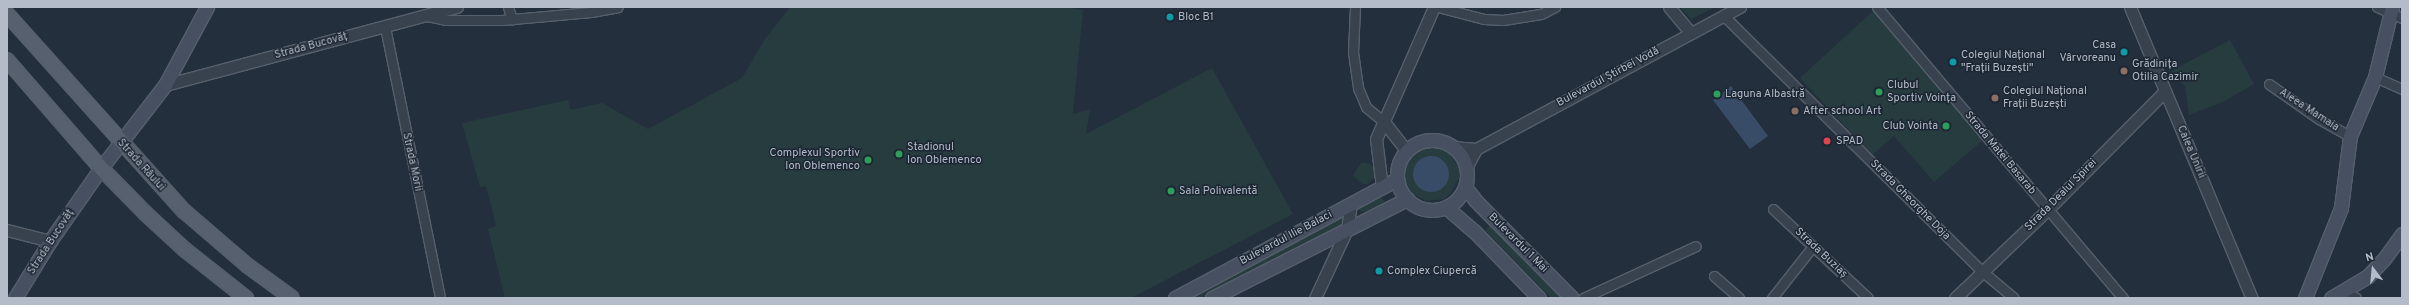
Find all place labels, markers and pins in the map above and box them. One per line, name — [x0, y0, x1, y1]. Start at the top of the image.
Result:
place label: Bloc B1 — [1178, 10, 1214, 24]
marker: Bloc B1 — [1165, 12, 1175, 22]
place label: Casa Vârvoreanu — [2059, 39, 2116, 65]
marker: Casa Vârvoreanu — [2119, 47, 2129, 57]
place label: Colegiul Național "Frații Buzești" — [1961, 49, 2045, 75]
marker: Colegiul Național "Frații Buzești" — [1948, 57, 1958, 67]
place label: Grădinița Otilia Cazimir — [2132, 58, 2198, 84]
marker: Grădinița Otilia Cazimir — [2119, 66, 2129, 76]
place label: Clubul Sportiv Voința — [1887, 79, 1956, 105]
place label: Colegiul Național Frații Buzești — [2003, 85, 2087, 111]
place label: Laguna Albastră — [1725, 87, 1805, 101]
marker: Clubul Sportiv Voința — [1874, 87, 1884, 97]
marker: Laguna Albastră — [1712, 89, 1722, 99]
marker: Colegiul Național Frații Buzești — [1990, 93, 2000, 103]
place label: After school Art — [1803, 104, 1882, 118]
marker: After school Art — [1790, 106, 1800, 116]
place label: Club Vointa — [1882, 119, 1938, 133]
marker: Club Vointa — [1941, 121, 1951, 131]
place label: SPAD — [1836, 134, 1863, 148]
marker: SPAD — [1821, 135, 1833, 147]
place label: Stadionul Ion Oblemenco — [907, 141, 982, 167]
place label: Complexul Sportiv Ion Oblemenco — [770, 147, 860, 173]
marker: Stadionul Ion Oblemenco — [894, 149, 904, 159]
marker: Complexul Sportiv Ion Oblemenco — [863, 155, 873, 165]
place label: Sala Polivalentă — [1179, 184, 1257, 198]
marker: Sala Polivalentă — [1166, 186, 1176, 196]
place label: Complex Ciupercă — [1387, 264, 1476, 278]
marker: Complex Ciupercă — [1374, 266, 1384, 276]

